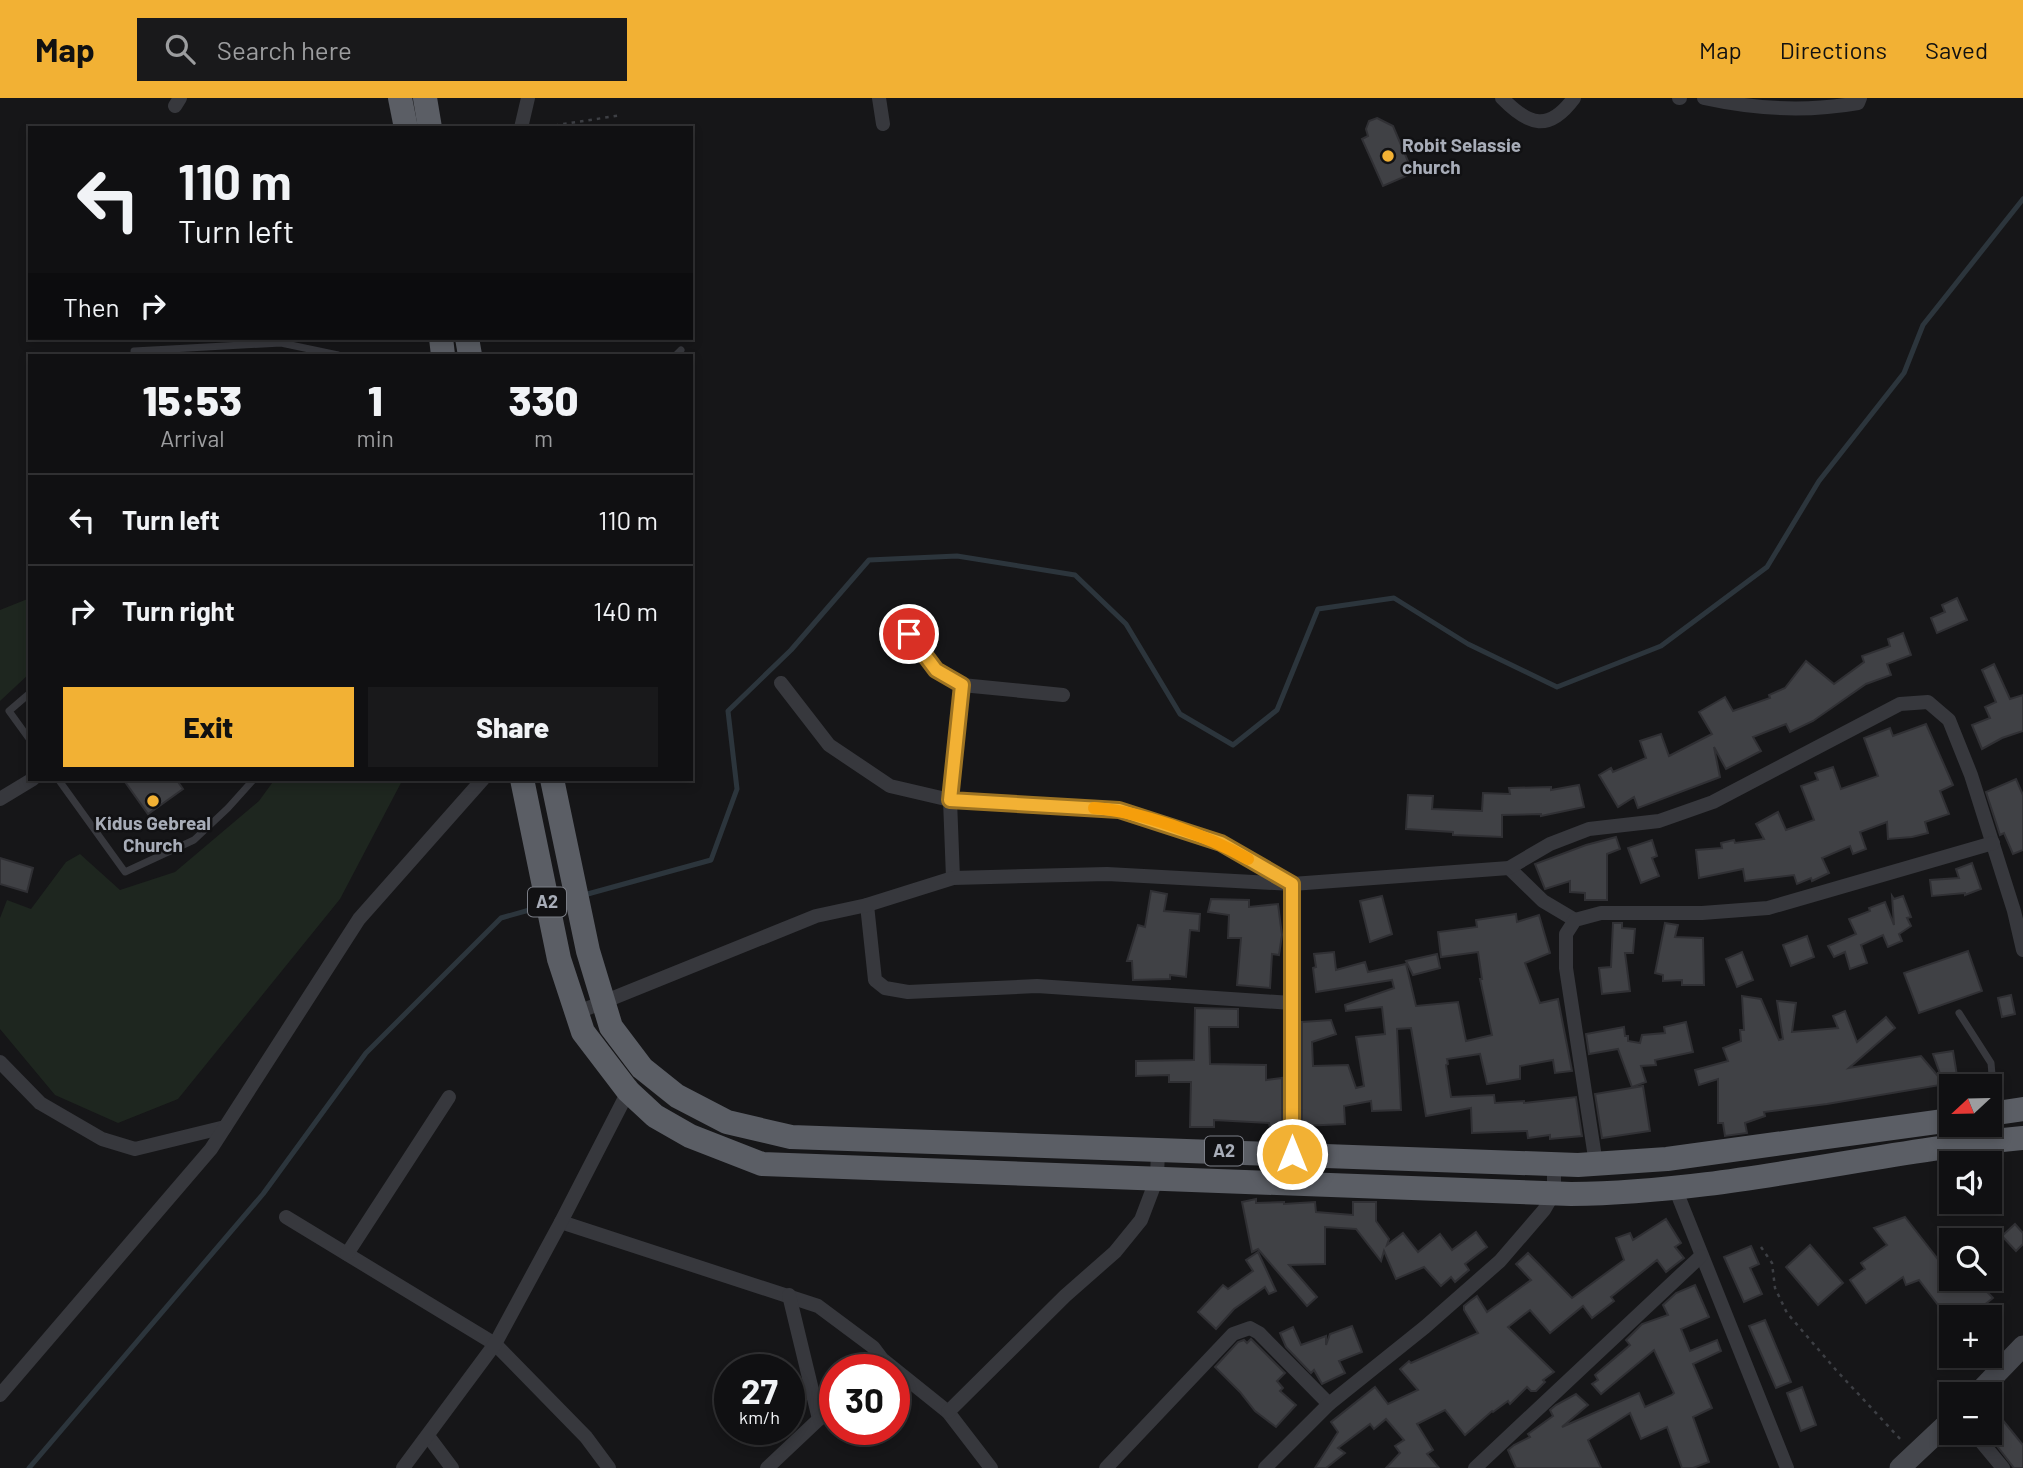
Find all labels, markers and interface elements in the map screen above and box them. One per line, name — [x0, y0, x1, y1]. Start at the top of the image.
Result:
search box — [137, 18, 627, 81]
text: Map — [35, 29, 95, 69]
icon: search — [161, 30, 199, 68]
text: Search here — [217, 34, 352, 65]
text: Map — [1699, 35, 1742, 64]
text: Directions — [1780, 35, 1887, 64]
text: Saved — [1925, 35, 1988, 64]
place label: Robit Selassie church — [1402, 133, 1521, 178]
marker: Robit Selassie church — [1380, 148, 1396, 164]
text: 110 m — [178, 151, 292, 210]
icon: left — [63, 154, 154, 245]
text: Turn left — [178, 211, 295, 249]
icon: right — [134, 287, 172, 325]
text: Then — [63, 291, 120, 322]
text: 15:53 — [143, 374, 242, 424]
text: 1 — [368, 374, 383, 424]
text: 330 — [508, 374, 578, 424]
text: Arrival — [160, 424, 224, 452]
text: min — [357, 424, 394, 452]
text: m — [534, 424, 553, 452]
icon: left — [63, 501, 101, 539]
text: Turn left — [122, 504, 220, 535]
text: 110 m — [598, 504, 658, 535]
icon: right — [63, 592, 101, 630]
text: Turn right — [122, 595, 235, 626]
text: 140 m — [593, 595, 658, 626]
pin — [879, 604, 939, 664]
icon: arrive — [890, 615, 928, 653]
button: Exit — [63, 687, 354, 767]
button: Share — [368, 687, 658, 767]
marker: Kidus Gebreal Church — [145, 793, 161, 809]
place label: Kidus Gebreal Church — [95, 811, 211, 856]
road number: A2 — [528, 888, 566, 916]
north arrow — [1939, 1074, 2002, 1138]
map controls — [1939, 1074, 2002, 1445]
position arrow — [1255, 1117, 1329, 1191]
road number: A2 — [1205, 1136, 1243, 1166]
button: sound — [1939, 1151, 2002, 1214]
button: search — [1939, 1228, 2002, 1291]
button: + — [1939, 1305, 2002, 1368]
speed limit sign: 30 — [819, 1354, 910, 1445]
text: 27 — [741, 1369, 778, 1411]
button: − — [1939, 1382, 2002, 1445]
text: km/h — [739, 1406, 780, 1428]

